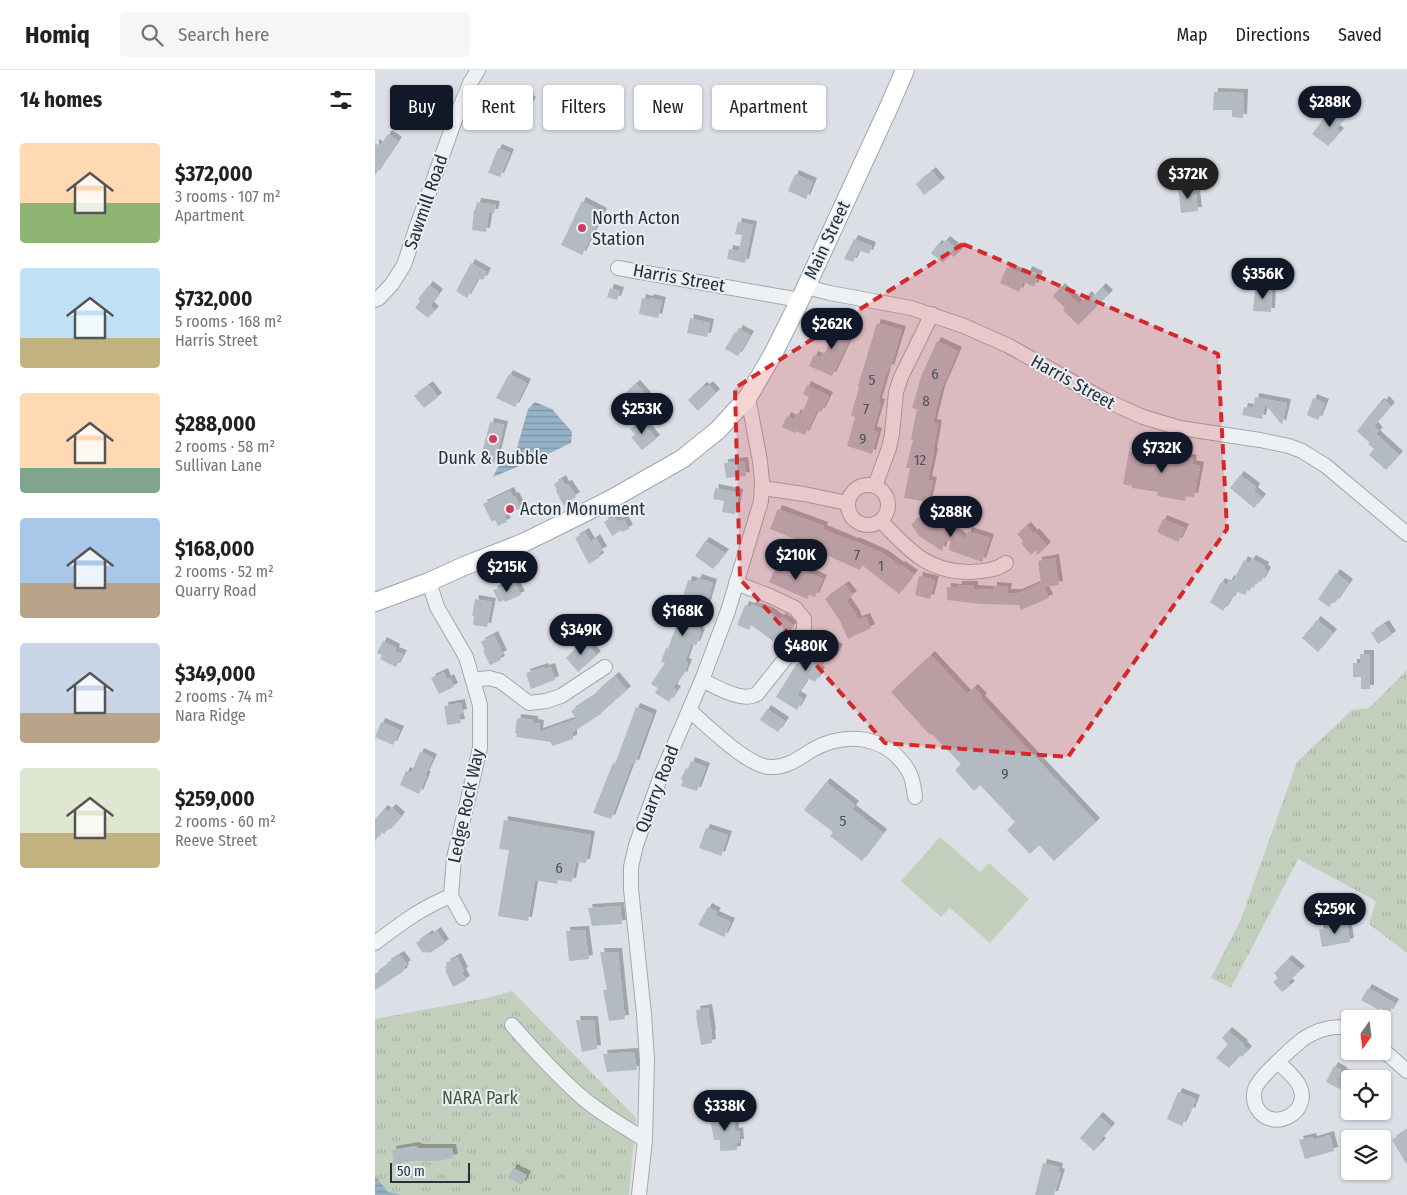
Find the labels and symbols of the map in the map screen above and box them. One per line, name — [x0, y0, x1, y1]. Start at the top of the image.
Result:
pin: $288K — [1295, 85, 1365, 128]
street label: Sawmill Road — [400, 152, 452, 252]
pin: $372K — [1153, 158, 1223, 200]
street label: Main Street — [799, 197, 855, 283]
place label: North Acton Station — [592, 207, 680, 250]
marker: North Acton Station — [576, 222, 588, 234]
pin: $356K — [1228, 258, 1298, 300]
street label: Harris Street — [631, 259, 727, 297]
pin: $262K — [797, 308, 867, 350]
street label: Harris Street — [1027, 350, 1119, 414]
house number: 6 — [931, 365, 939, 383]
house number: 5 — [869, 371, 876, 389]
pin: $253K — [607, 392, 677, 435]
house number: 8 — [922, 392, 930, 410]
house number: 7 — [863, 400, 869, 418]
house number: 9 — [859, 430, 867, 448]
pin: $732K — [1127, 432, 1197, 474]
marker: Dunk & Bubble — [487, 433, 499, 445]
place label: Dunk & Bubble — [438, 447, 548, 469]
house number: 12 — [914, 451, 927, 469]
pin: $288K — [916, 496, 986, 538]
place label: Acton Monument — [520, 498, 645, 520]
marker: Acton Monument — [504, 503, 516, 515]
pin: $210K — [761, 538, 831, 581]
house number: 7 — [854, 546, 860, 564]
pin: $215K — [472, 550, 542, 593]
house number: 1 — [878, 557, 884, 575]
pin: $168K — [648, 594, 718, 637]
pin: $349K — [546, 614, 616, 656]
pin: $480K — [771, 630, 841, 672]
street label: Quarry Road — [630, 742, 684, 836]
street label: Ledge Rock Way — [443, 747, 489, 865]
house number: 9 — [1001, 765, 1009, 783]
house number: 5 — [840, 812, 847, 830]
house number: 6 — [555, 859, 563, 877]
pin: $259K — [1300, 892, 1370, 935]
north arrow — [1341, 1010, 1391, 1060]
park label: NARA Park — [442, 1087, 519, 1109]
pin: $338K — [690, 1090, 760, 1132]
scale bar — [390, 1160, 470, 1183]

